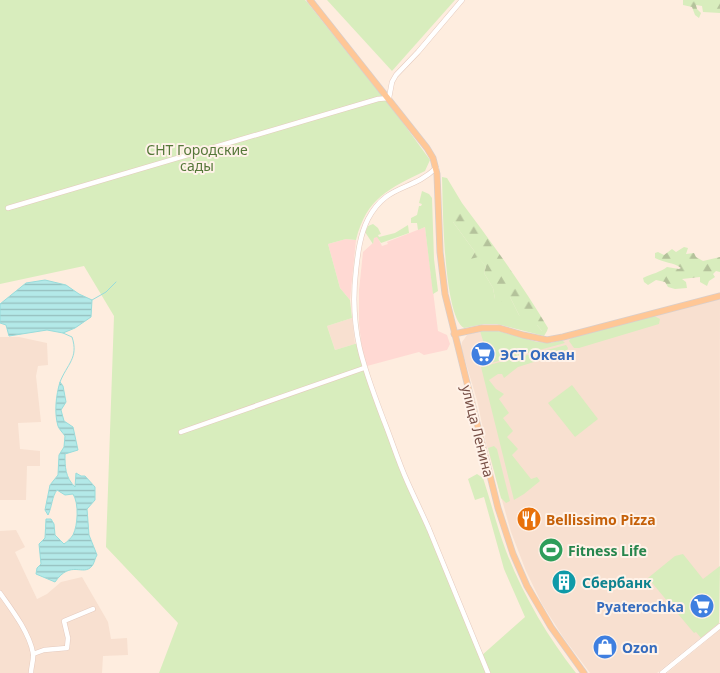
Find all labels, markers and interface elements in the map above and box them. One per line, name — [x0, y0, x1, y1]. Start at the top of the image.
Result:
park label: СНТ Городские сады — [146, 140, 248, 175]
supermarket icon: ЭСТ Океан — [470, 341, 496, 367]
place label: ЭСТ Океан — [500, 345, 575, 364]
street label: улица Ленина — [457, 383, 499, 479]
restaurant icon: Bellissimo Pizza — [516, 506, 542, 532]
place label: Bellissimo Pizza — [546, 510, 656, 529]
sports icon: Fitness Life — [538, 537, 564, 563]
place label: Fitness Life — [568, 541, 647, 560]
building icon: Сбербанк — [551, 569, 577, 595]
place label: Сбербанк — [582, 573, 652, 592]
supermarket icon: Pyaterochka — [689, 593, 715, 619]
place label: Pyaterochka — [596, 597, 684, 616]
shop icon: Ozon — [592, 634, 618, 660]
place label: Ozon — [622, 638, 658, 657]

